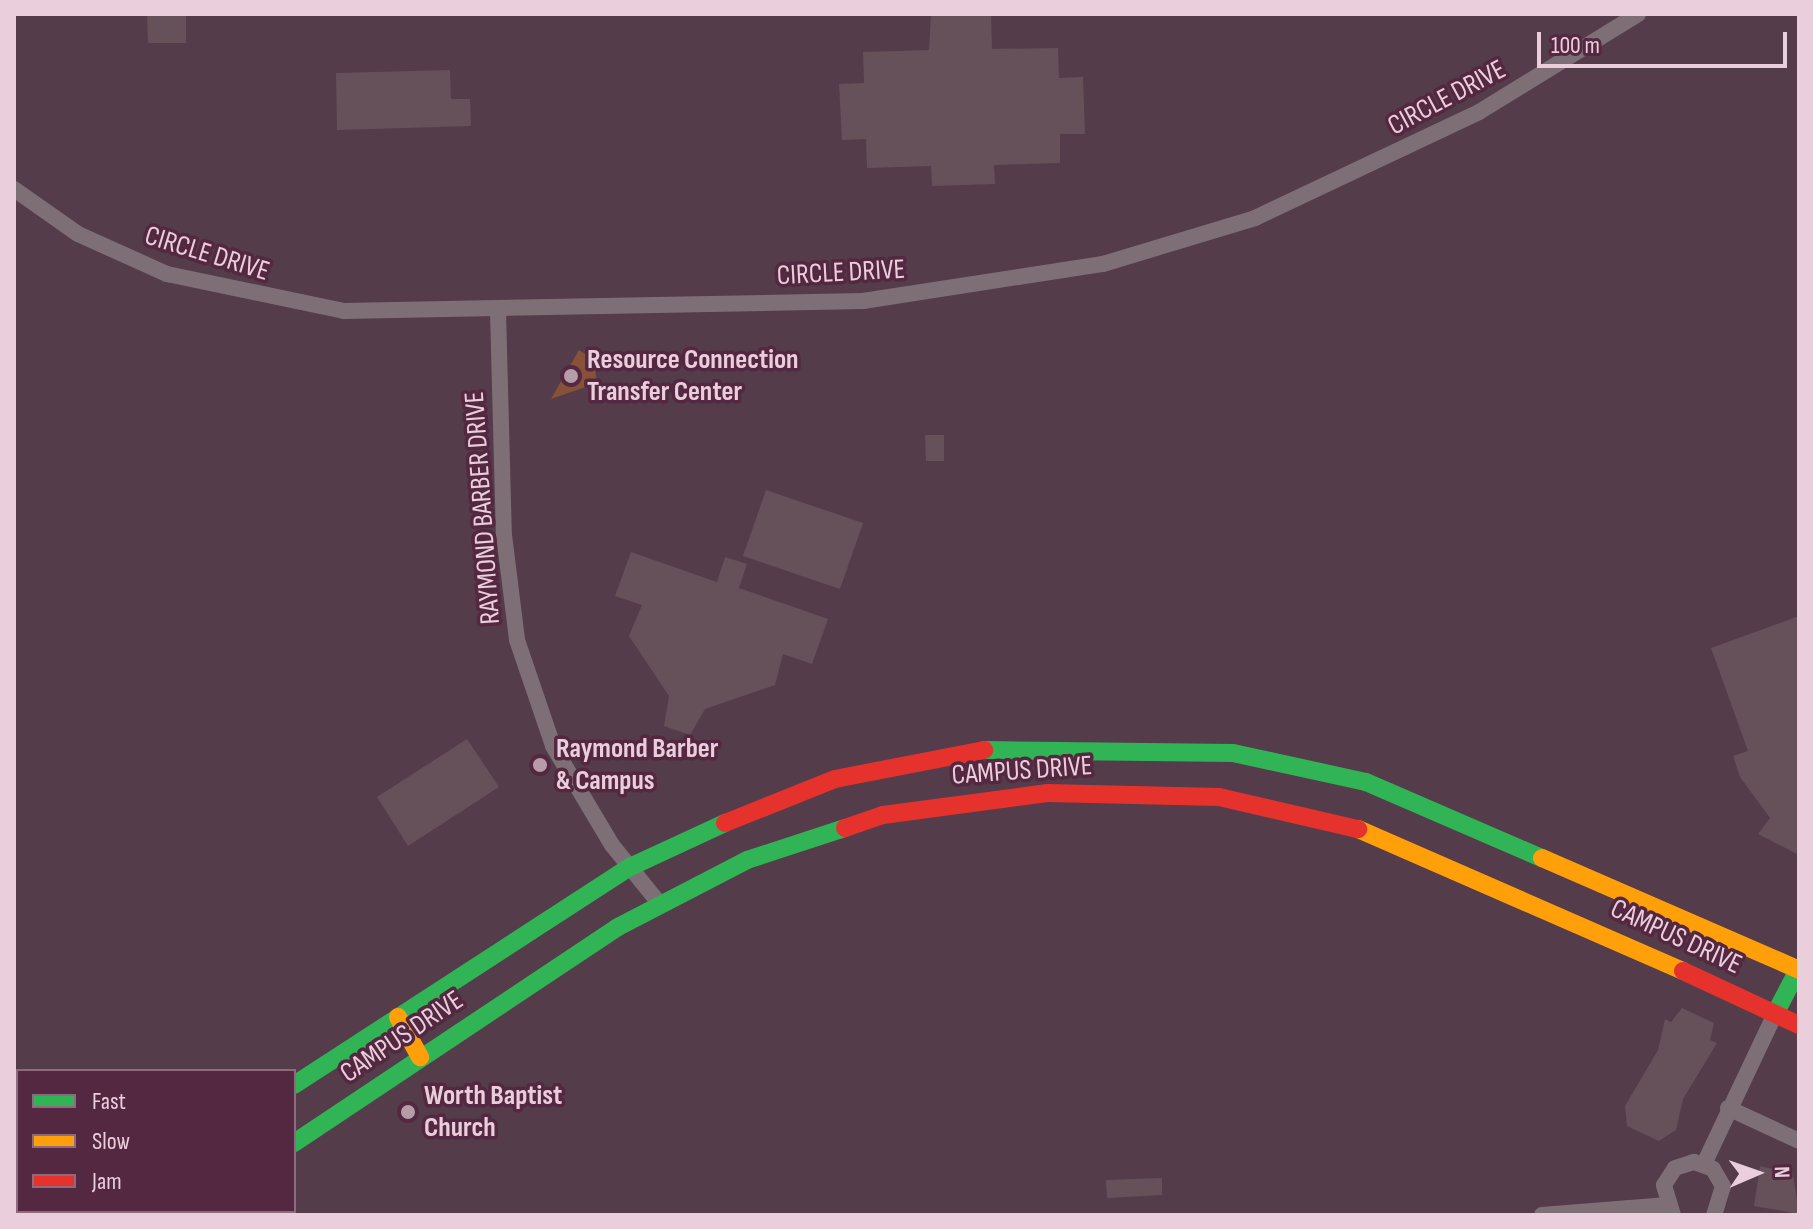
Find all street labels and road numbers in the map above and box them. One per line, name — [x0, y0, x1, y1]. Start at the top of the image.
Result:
street label: CIRCLE DRIVE — [1382, 53, 1512, 143]
street label: CIRCLE DRIVE — [141, 219, 273, 289]
street label: CIRCLE DRIVE — [776, 253, 906, 293]
street label: RAYMOND BARBER DRIVE — [458, 390, 508, 626]
street label: CAMPUS DRIVE — [951, 749, 1093, 793]
street label: CAMPUS DRIVE — [1605, 892, 1747, 982]
street label: CAMPUS DRIVE — [334, 984, 470, 1090]

